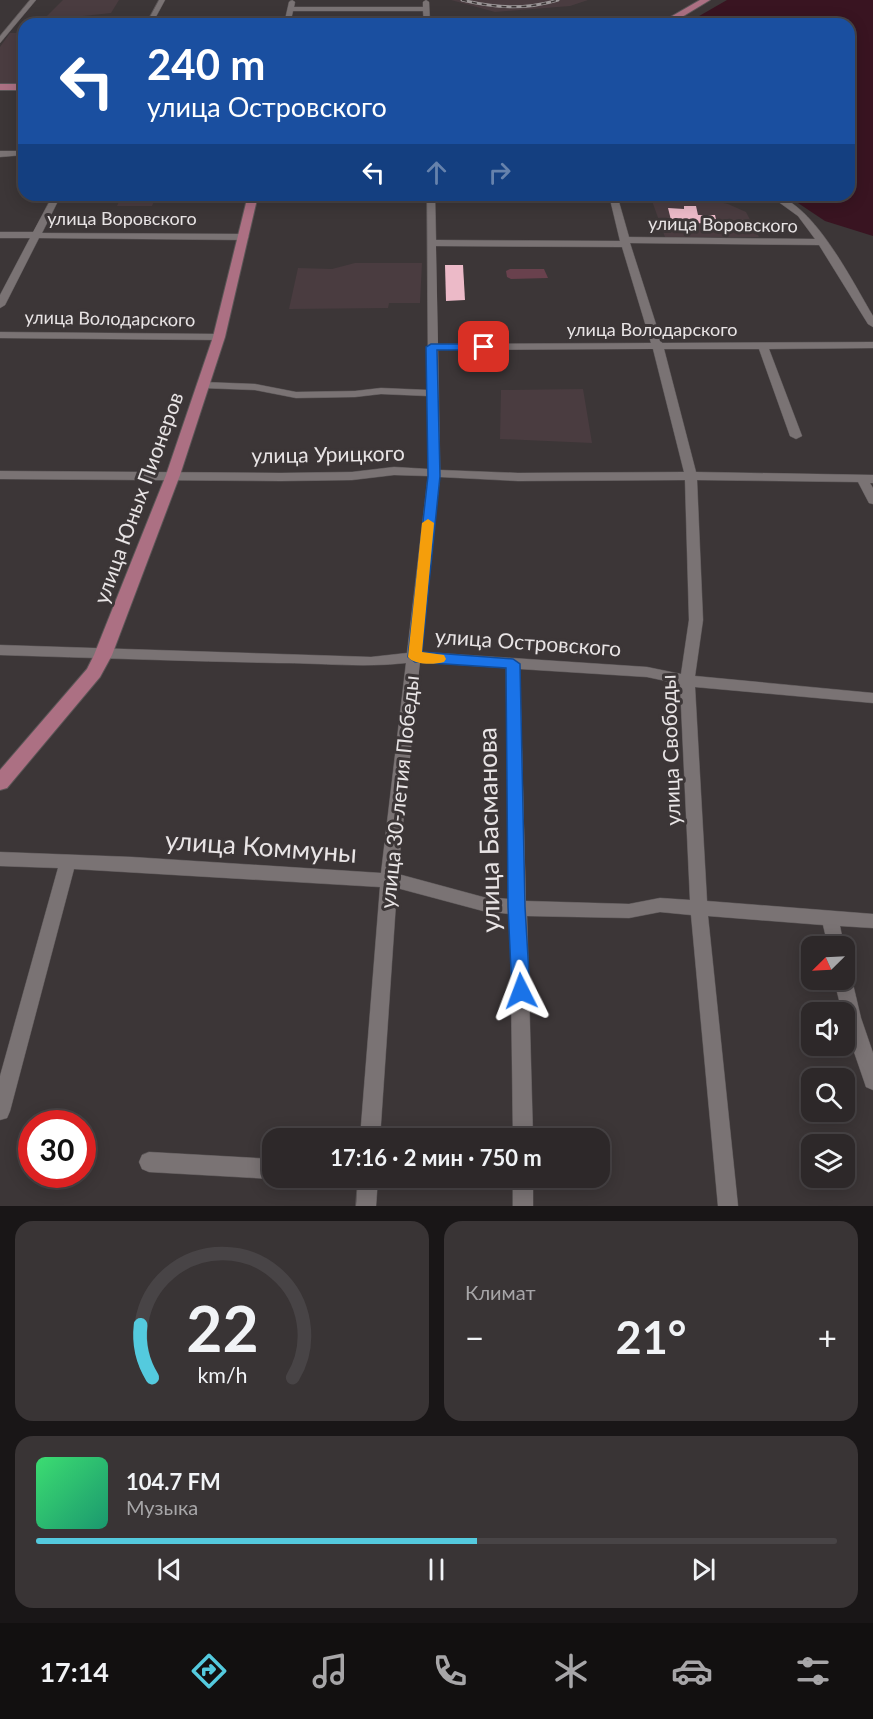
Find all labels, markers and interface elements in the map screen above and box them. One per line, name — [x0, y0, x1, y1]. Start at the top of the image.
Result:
text: 240 m — [147, 39, 265, 89]
icon: left — [48, 42, 126, 120]
text: улица Островского — [147, 90, 387, 123]
icon: left — [357, 156, 390, 189]
icon: ahead — [420, 156, 453, 189]
icon: right — [483, 156, 516, 189]
street label: улица Воровского — [47, 207, 197, 229]
street label: улица Воровского — [648, 212, 798, 236]
street label: улица Володарского — [24, 306, 196, 330]
street label: улица Володарского — [567, 318, 737, 340]
pin — [458, 321, 509, 372]
icon: arrive — [467, 330, 500, 363]
street label: улица Юных Пионеров — [88, 388, 188, 607]
street label: улица Урицкого — [251, 440, 405, 467]
street label: улица Островского — [434, 623, 622, 660]
street label: улица 30-летия Победы — [374, 674, 423, 910]
street label: улица Свободы — [654, 674, 685, 826]
street label: улица Басманова — [470, 727, 506, 933]
street label: улица Коммуны — [164, 823, 358, 869]
north arrow — [801, 936, 855, 990]
map controls — [801, 936, 855, 1188]
position arrow — [489, 959, 553, 1023]
button: sound — [801, 1002, 855, 1056]
button: search — [801, 1068, 855, 1122]
speed limit sign: 30 — [18, 1110, 96, 1188]
button: layers — [801, 1134, 855, 1188]
text: 17:16 · 2 мин · 750 m — [330, 1144, 542, 1171]
text: Климат — [465, 1280, 536, 1304]
text: 22 — [186, 1290, 258, 1365]
text: 21° — [616, 1310, 686, 1364]
text: − — [465, 1317, 484, 1357]
text: + — [818, 1317, 837, 1357]
text: km/h — [197, 1362, 247, 1388]
text: 104.7 FM — [126, 1468, 221, 1495]
text: Музыка — [126, 1495, 198, 1519]
icon: previous — [153, 1553, 186, 1586]
icon: pause — [420, 1553, 453, 1586]
icon: next — [687, 1553, 720, 1586]
icon: directions — [188, 1650, 230, 1692]
icon: music — [309, 1650, 351, 1692]
icon: phone — [429, 1650, 471, 1692]
icon: climate — [550, 1650, 592, 1692]
icon: car — [671, 1650, 713, 1692]
icon: filters — [792, 1650, 834, 1692]
text: 17:14 — [39, 1655, 109, 1688]

